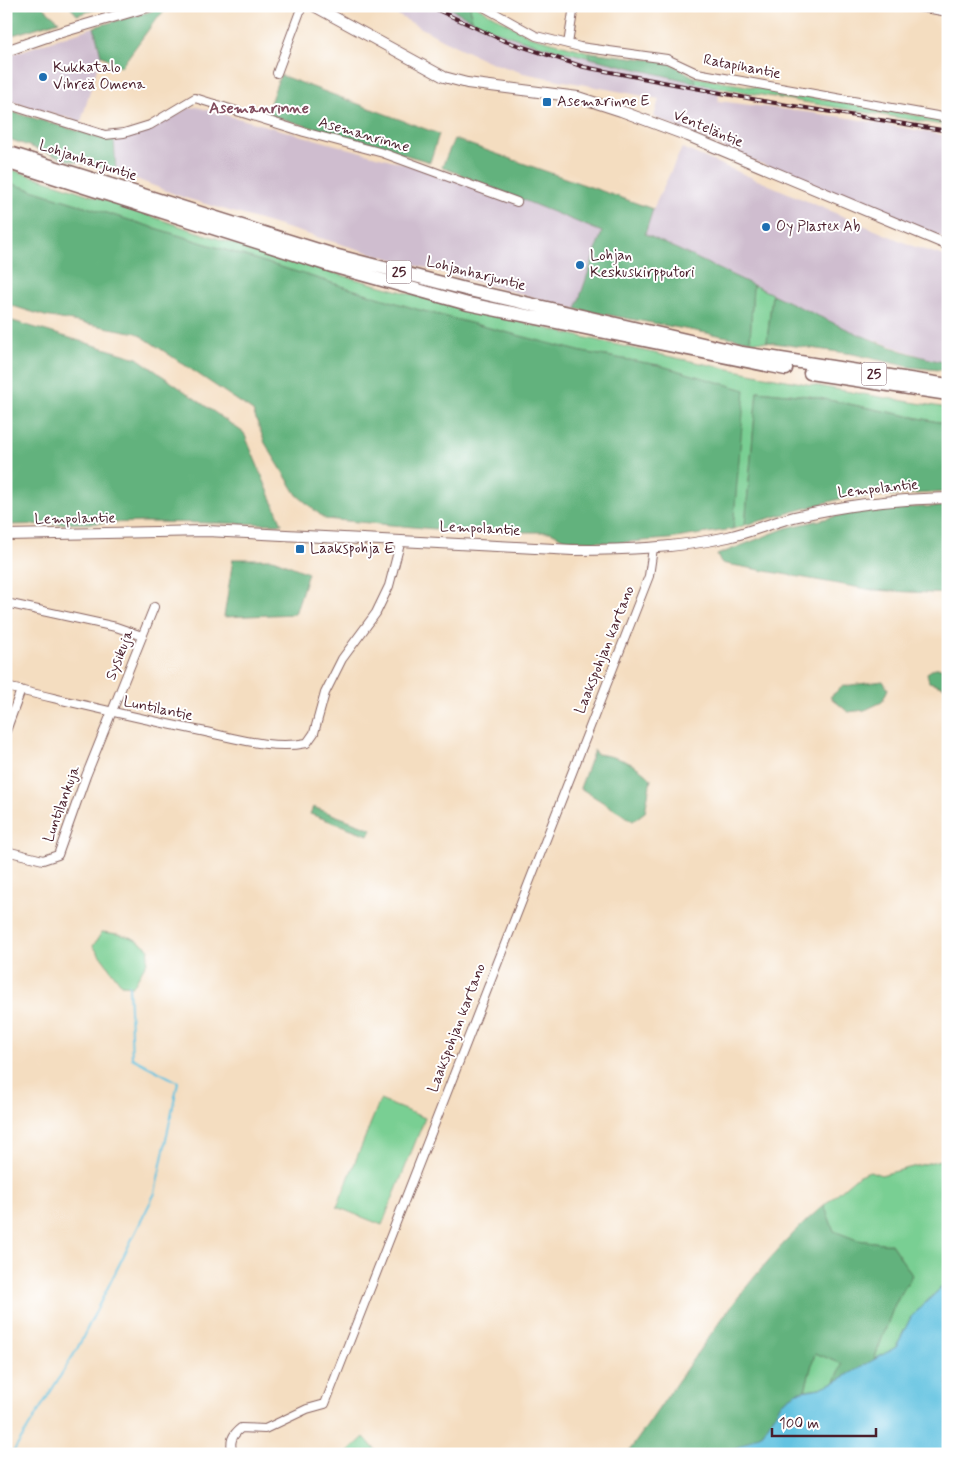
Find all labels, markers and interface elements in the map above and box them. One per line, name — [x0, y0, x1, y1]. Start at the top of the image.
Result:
street label: Ratapihantie — [702, 50, 782, 84]
place label: Kukkatalo Vihreä Omena — [53, 58, 146, 95]
marker: Kukkatalo Vihreä Omena — [37, 71, 49, 83]
place label: Asemarinne E — [557, 92, 650, 112]
marker: Asemarinne E — [541, 96, 553, 108]
district label: Asemanrinne — [209, 98, 309, 119]
street label: Venteläntie — [670, 105, 746, 153]
street label: Asemanrinne — [316, 112, 412, 158]
street label: Lohjanharjuntie — [36, 136, 140, 186]
place label: Oy Plastex Ab — [776, 217, 860, 237]
marker: Oy Plastex Ab — [760, 221, 772, 233]
place label: Lohjan Keskuskirpputori — [590, 246, 695, 283]
street label: Lohjanharjuntie — [424, 252, 528, 296]
marker: Lohjan Keskuskirpputori — [574, 259, 586, 271]
road number: 25 — [386, 260, 412, 284]
road number: 25 — [862, 362, 886, 386]
street label: Lempolantie — [837, 475, 919, 503]
street label: Lempolantie — [34, 508, 116, 530]
street label: Lempolantie — [439, 517, 521, 541]
place label: Laakspohja E — [310, 539, 395, 559]
marker: Laakspohja E — [294, 543, 306, 555]
street label: Laakspohjan kartano — [570, 583, 640, 717]
street label: Sysikuja — [101, 626, 139, 683]
street label: Luntilantie — [121, 692, 195, 726]
street label: Luntilankuja — [39, 762, 85, 845]
street label: Laakspohjan kartano — [423, 961, 491, 1095]
scale bar — [772, 1405, 875, 1437]
text: 100 m — [779, 1414, 819, 1434]

